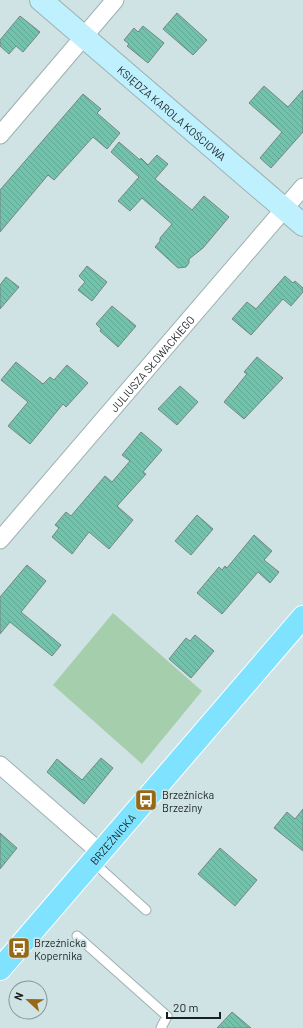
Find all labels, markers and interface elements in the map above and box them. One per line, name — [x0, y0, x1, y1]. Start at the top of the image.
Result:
street label: KSIĘDZA KAROLA KOŚCIOWA — [115, 63, 229, 163]
street label: JULIUSZA SŁOWACKIEGO — [107, 312, 197, 414]
bus stop icon: Brzeźnicka Brzeziny — [133, 787, 159, 813]
place label: Brzeźnicka Brzeziny — [162, 788, 214, 814]
street label: BRZEŹNICKA — [87, 810, 138, 867]
bus stop icon: Brzeźnicka Kopernika — [6, 935, 32, 961]
place label: Brzeźnicka Kopernika — [34, 936, 86, 962]
north arrow — [8, 980, 48, 1020]
text: N — [11, 990, 26, 1002]
scale bar — [167, 994, 220, 1020]
text: 20 m — [173, 1000, 199, 1014]

